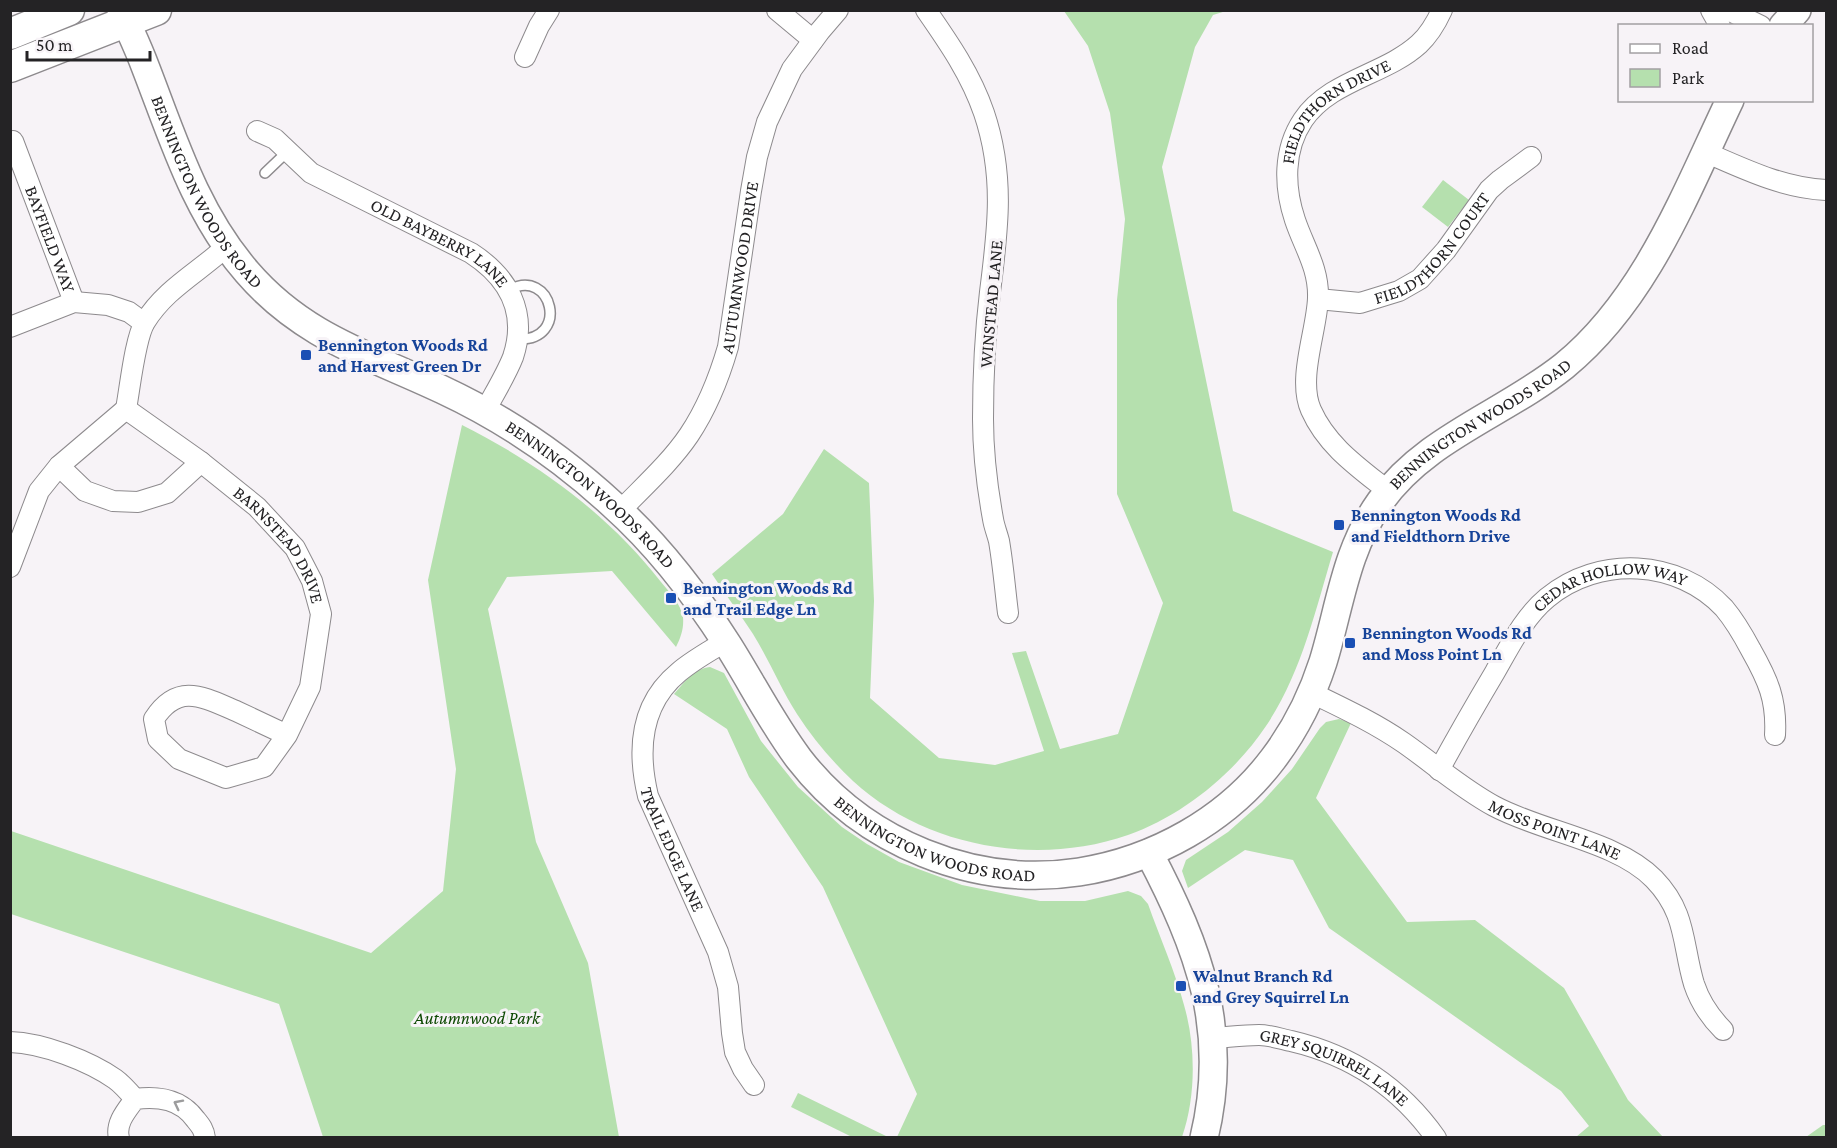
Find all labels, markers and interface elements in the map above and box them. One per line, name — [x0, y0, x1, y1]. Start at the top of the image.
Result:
scale bar — [27, 24, 150, 62]
legend — [1618, 24, 1813, 102]
text: 50 m — [36, 35, 73, 55]
text: Road — [1672, 38, 1709, 58]
street label: FIELDTHORN DRIVE — [1278, 55, 1394, 165]
text: Park — [1672, 68, 1704, 88]
street label: BENNINGTON WOODS ROAD — [147, 93, 267, 293]
street label: AUTUMNWOOD DRIVE — [717, 180, 763, 356]
street label: BAYFIELD WAY — [21, 183, 80, 296]
street label: FIELDTHORN COURT — [1371, 188, 1494, 308]
street label: OLD BAYBERRY LANE — [367, 194, 513, 291]
street label: WINSTEAD LANE — [975, 239, 1007, 369]
place label: Bennington Woods Rd and Harvest Green Dr — [318, 335, 488, 376]
marker: Bennington Woods Rd and Harvest Green Dr — [299, 348, 313, 362]
street label: BENNINGTON WOODS ROAD — [1385, 354, 1575, 493]
street label: BENNINGTON WOODS ROAD — [502, 416, 679, 572]
street label: BARNSTEAD DRIVE — [230, 482, 328, 606]
place label: Bennington Woods Rd and Fieldthorn Drive — [1351, 505, 1521, 546]
marker: Bennington Woods Rd and Fieldthorn Drive — [1332, 518, 1346, 532]
street label: CEDAR HOLLOW WAY — [1528, 558, 1691, 616]
place label: Bennington Woods Rd and Trail Edge Ln — [683, 578, 853, 619]
marker: Bennington Woods Rd and Trail Edge Ln — [664, 591, 678, 605]
place label: Bennington Woods Rd and Moss Point Ln — [1362, 623, 1532, 664]
marker: Bennington Woods Rd and Moss Point Ln — [1343, 636, 1357, 650]
street label: TRAIL EDGE LANE — [636, 785, 709, 915]
street label: BENNINGTON WOODS ROAD — [830, 792, 1036, 885]
street label: MOSS POINT LANE — [1485, 795, 1624, 864]
place label: Walnut Branch Rd and Grey Squirrel Ln — [1192, 966, 1350, 1007]
marker: Walnut Branch Rd and Grey Squirrel Ln — [1174, 979, 1188, 993]
park label: Autumnwood Park — [413, 1008, 541, 1028]
street label: GREY SQUIRREL LANE — [1259, 1025, 1413, 1110]
one-way arrow — [174, 1100, 184, 1111]

